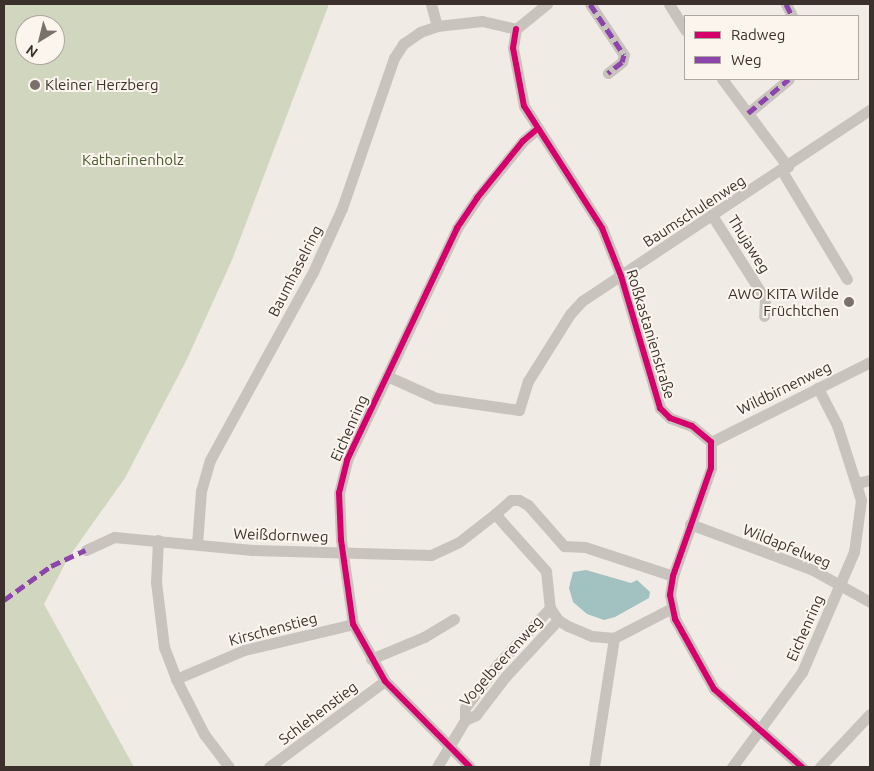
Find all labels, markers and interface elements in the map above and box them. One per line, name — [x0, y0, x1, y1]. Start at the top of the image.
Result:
north arrow — [15, 15, 65, 65]
legend — [684, 15, 859, 80]
text: Radweg — [731, 26, 785, 43]
text: N — [23, 42, 41, 61]
text: Weg — [731, 51, 762, 68]
place label: Kleiner Herzberg — [45, 76, 159, 94]
marker: Kleiner Herzberg — [29, 79, 41, 91]
park label: Katharinenholz — [82, 151, 184, 169]
street label: Baumschulenweg — [639, 171, 749, 251]
street label: Thujaweg — [724, 212, 774, 276]
street label: Baumhaselring — [264, 222, 326, 320]
street label: Roßkastanienstraße — [623, 267, 679, 401]
place label: AWO KITA Wilde Früchtchen — [728, 284, 839, 319]
marker: AWO KITA Wilde Früchtchen — [843, 296, 855, 308]
street label: Wildbirnenweg — [734, 357, 834, 419]
street label: Eichenring — [326, 392, 372, 464]
street label: Wildapfelweg — [740, 520, 834, 572]
street label: Weißdornweg — [233, 524, 329, 546]
street label: Eichenring — [782, 592, 828, 664]
street label: Kirschenstieg — [227, 609, 319, 649]
street label: Vogelbeerenweg — [456, 612, 546, 710]
street label: Schlehenstieg — [275, 678, 361, 748]

